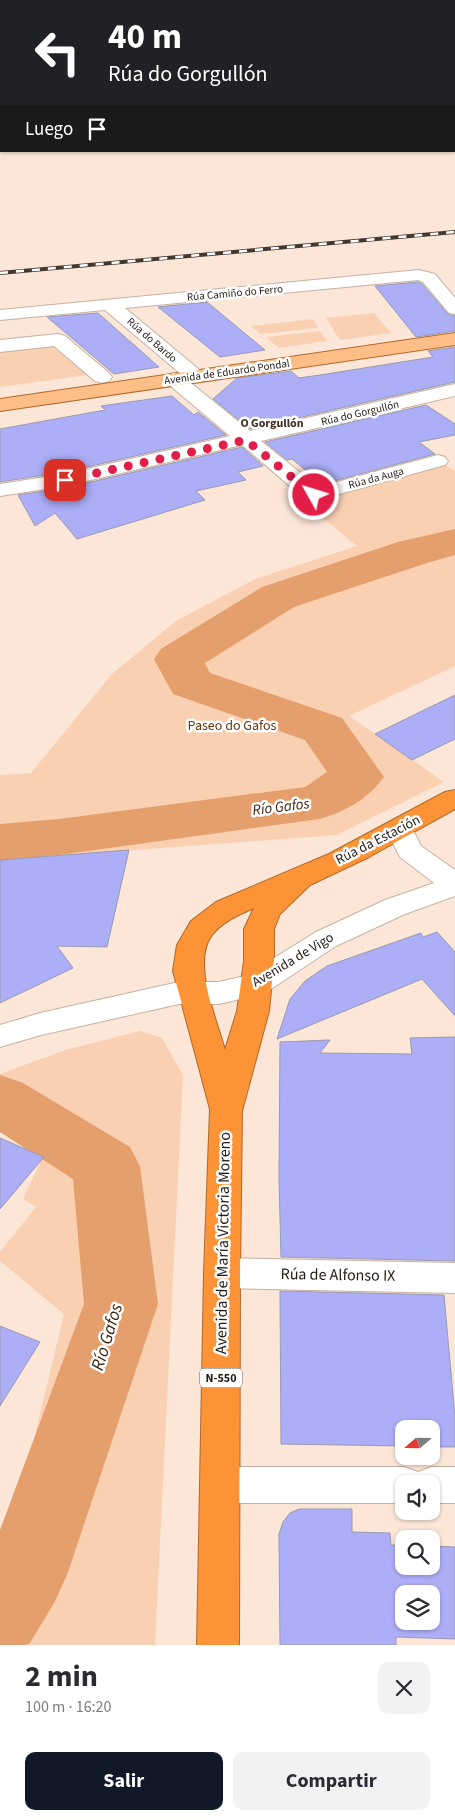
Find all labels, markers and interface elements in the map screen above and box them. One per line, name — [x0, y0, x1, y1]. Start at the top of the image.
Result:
text: 40 m — [108, 12, 182, 62]
icon: left — [25, 20, 90, 85]
text: Rúa do Gorgullón — [108, 58, 268, 90]
icon: arrive — [83, 115, 111, 143]
text: Luego — [25, 116, 73, 143]
street label: Rúa Camiño do Ferro — [186, 281, 284, 305]
street label: Rúa do Bardo — [124, 314, 180, 366]
street label: Avenida de Eduardo Pondal — [163, 356, 291, 388]
street label: Rúa do Gorgullón — [319, 397, 401, 429]
district label: O Gorgullón — [240, 415, 304, 432]
pin — [44, 459, 86, 501]
street label: Rúa da Auga — [347, 463, 405, 493]
icon: arrive — [51, 466, 79, 494]
position arrow — [287, 468, 339, 520]
park label: Paseo do Gafos — [188, 716, 277, 736]
water label: Río Gafos — [251, 793, 311, 821]
street label: Rúa da Estación — [332, 810, 424, 870]
street label: Avenida de Vigo — [248, 928, 338, 992]
street label: Avenida de María Victoria Moreno — [210, 1132, 236, 1354]
street label: Rúa de Alfonso IX — [280, 1263, 396, 1287]
water label: Río Gafos — [85, 1300, 129, 1374]
road number: N-550 — [200, 1369, 242, 1388]
north arrow — [395, 1420, 440, 1465]
map controls — [395, 1420, 440, 1630]
button: sound — [395, 1475, 440, 1520]
button: search — [395, 1530, 440, 1575]
button: layers — [395, 1585, 440, 1630]
text: 2 min — [25, 1655, 98, 1698]
button: close — [378, 1662, 430, 1714]
text: 100 m · 16:20 — [25, 1696, 112, 1718]
button: Salir — [25, 1752, 223, 1810]
button: Compartir — [233, 1752, 430, 1810]

